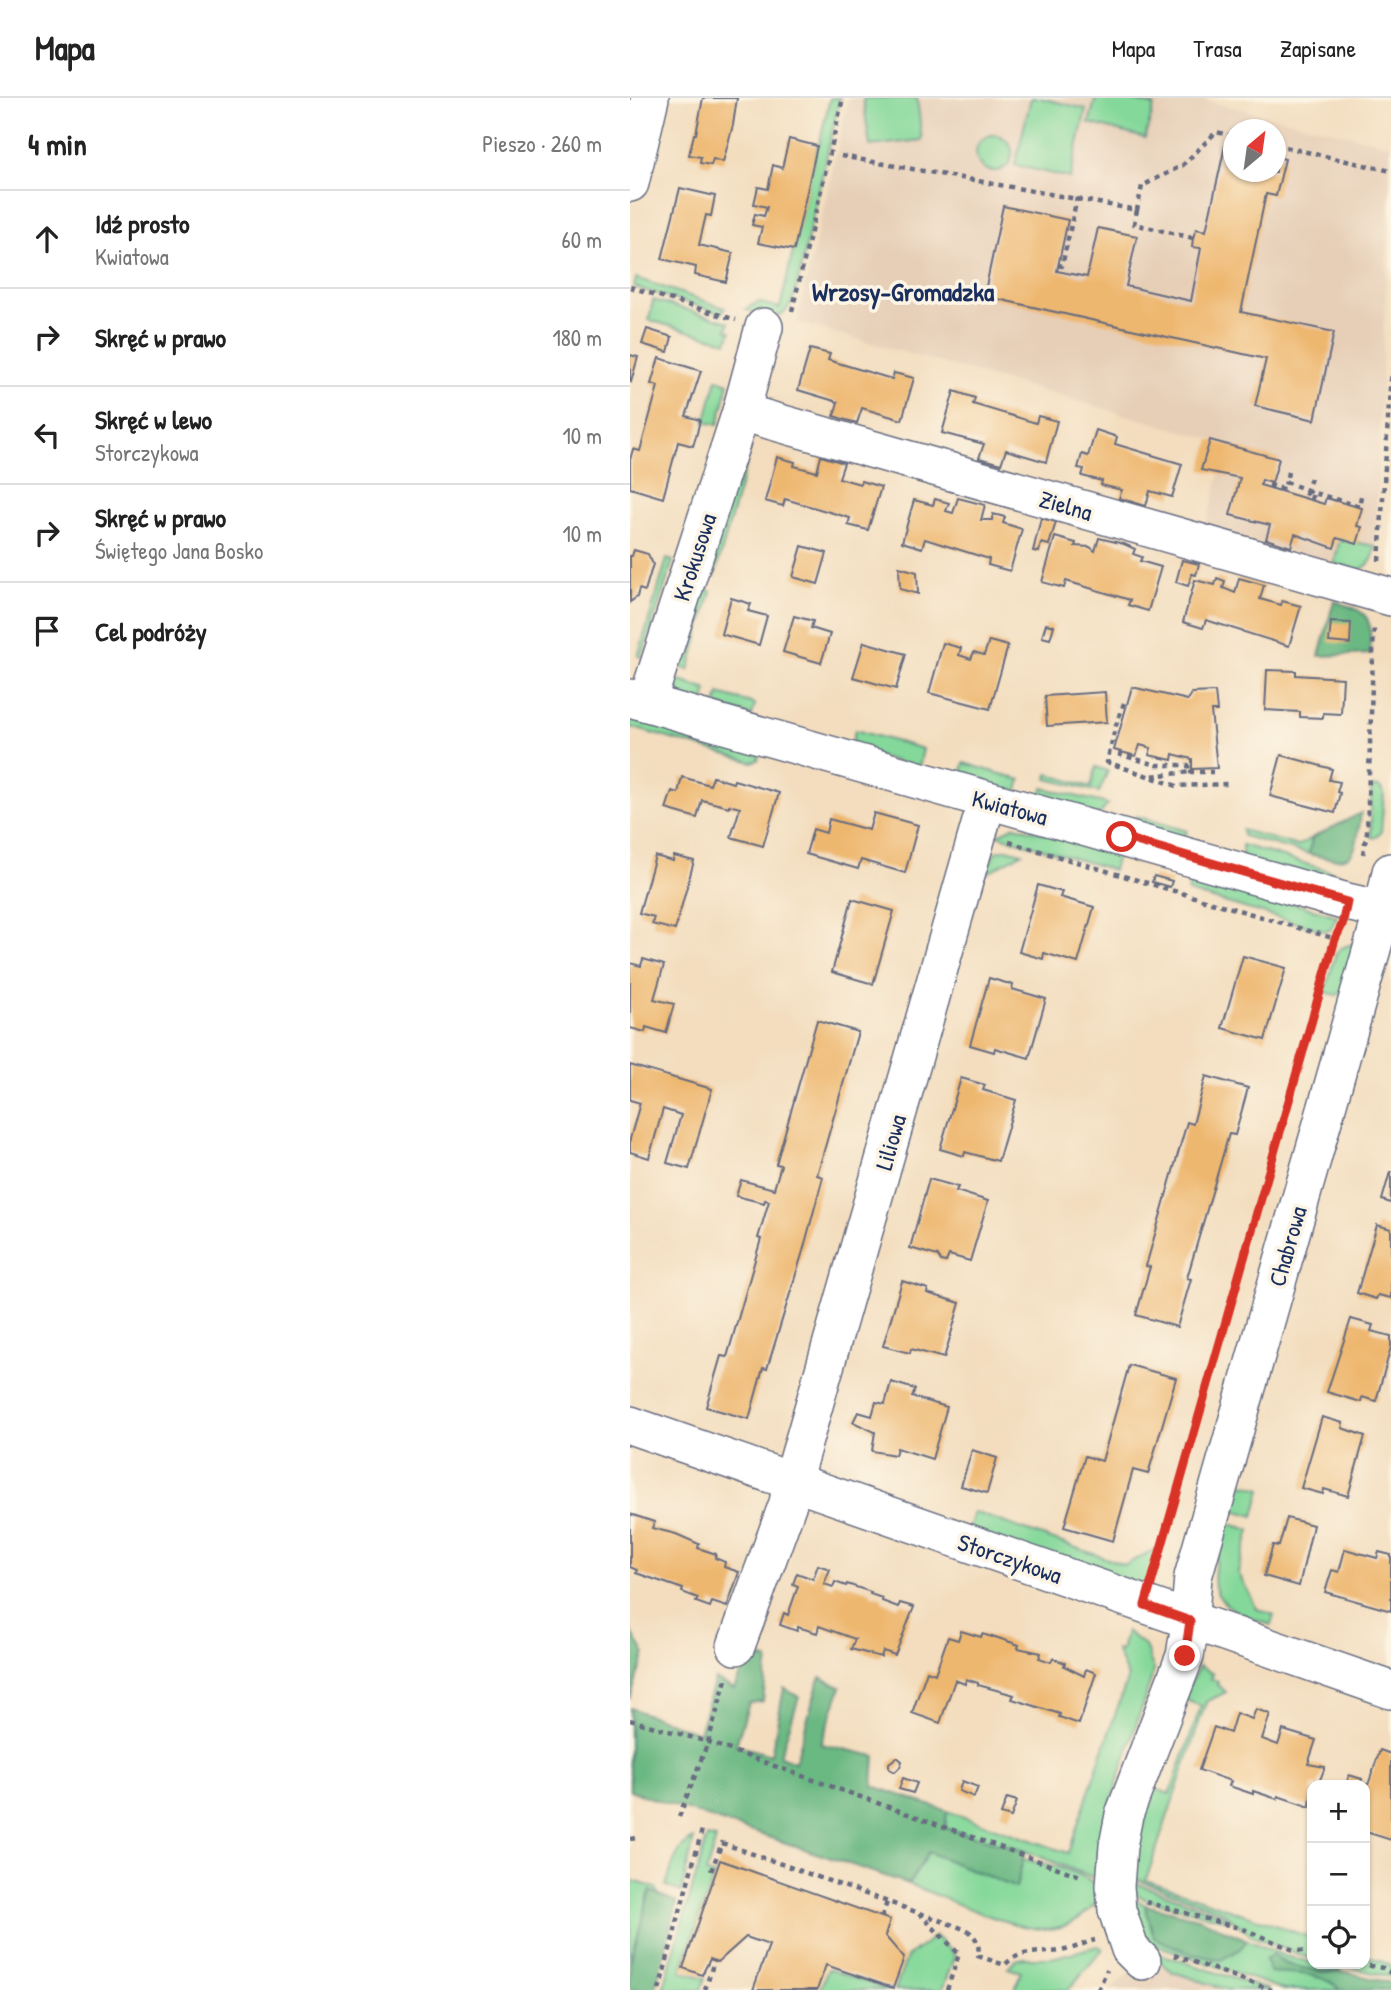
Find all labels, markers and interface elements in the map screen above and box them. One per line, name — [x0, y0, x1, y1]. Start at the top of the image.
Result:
text: Mapa — [35, 26, 95, 70]
text: Mapa — [1112, 32, 1155, 64]
text: Trasa — [1193, 32, 1242, 64]
text: Zapisane — [1280, 32, 1356, 64]
north arrow — [1223, 119, 1286, 182]
text: 4 min — [28, 124, 87, 164]
text: Pieszo · 260 m — [482, 128, 602, 159]
text: Idź prosto — [95, 206, 189, 241]
icon: ahead — [28, 220, 66, 258]
text: 60 m — [562, 224, 602, 255]
text: Kwiatowa — [95, 241, 169, 272]
district label: Wrzosy-Gromadzka — [812, 274, 995, 310]
icon: right — [28, 318, 66, 356]
text: Skręć w prawo — [95, 320, 226, 355]
text: 180 m — [552, 322, 602, 353]
text: Skręć w lewo — [95, 402, 212, 437]
icon: left — [28, 416, 66, 454]
text: 10 m — [562, 420, 602, 451]
text: Storczykowa — [95, 437, 199, 468]
street label: Zielna — [1036, 482, 1096, 528]
text: Skręć w prawo — [95, 500, 226, 535]
street label: Krokusowa — [665, 509, 723, 605]
icon: right — [28, 514, 66, 552]
text: 10 m — [562, 518, 602, 549]
text: Świętego Jana Bosko — [95, 535, 263, 566]
icon: arrive — [28, 612, 66, 650]
text: Cel podróży — [95, 614, 207, 649]
street label: Kwiatowa — [969, 782, 1051, 832]
route start — [1106, 821, 1137, 852]
street label: Liliowa — [867, 1111, 913, 1173]
street label: Chabrowa — [1260, 1202, 1314, 1290]
street label: Storczykowa — [954, 1525, 1066, 1591]
route end — [1169, 1640, 1200, 1671]
map controls — [1307, 1780, 1370, 1969]
button: + — [1307, 1780, 1370, 1843]
button: − — [1307, 1843, 1370, 1906]
button: locate — [1307, 1906, 1370, 1969]

